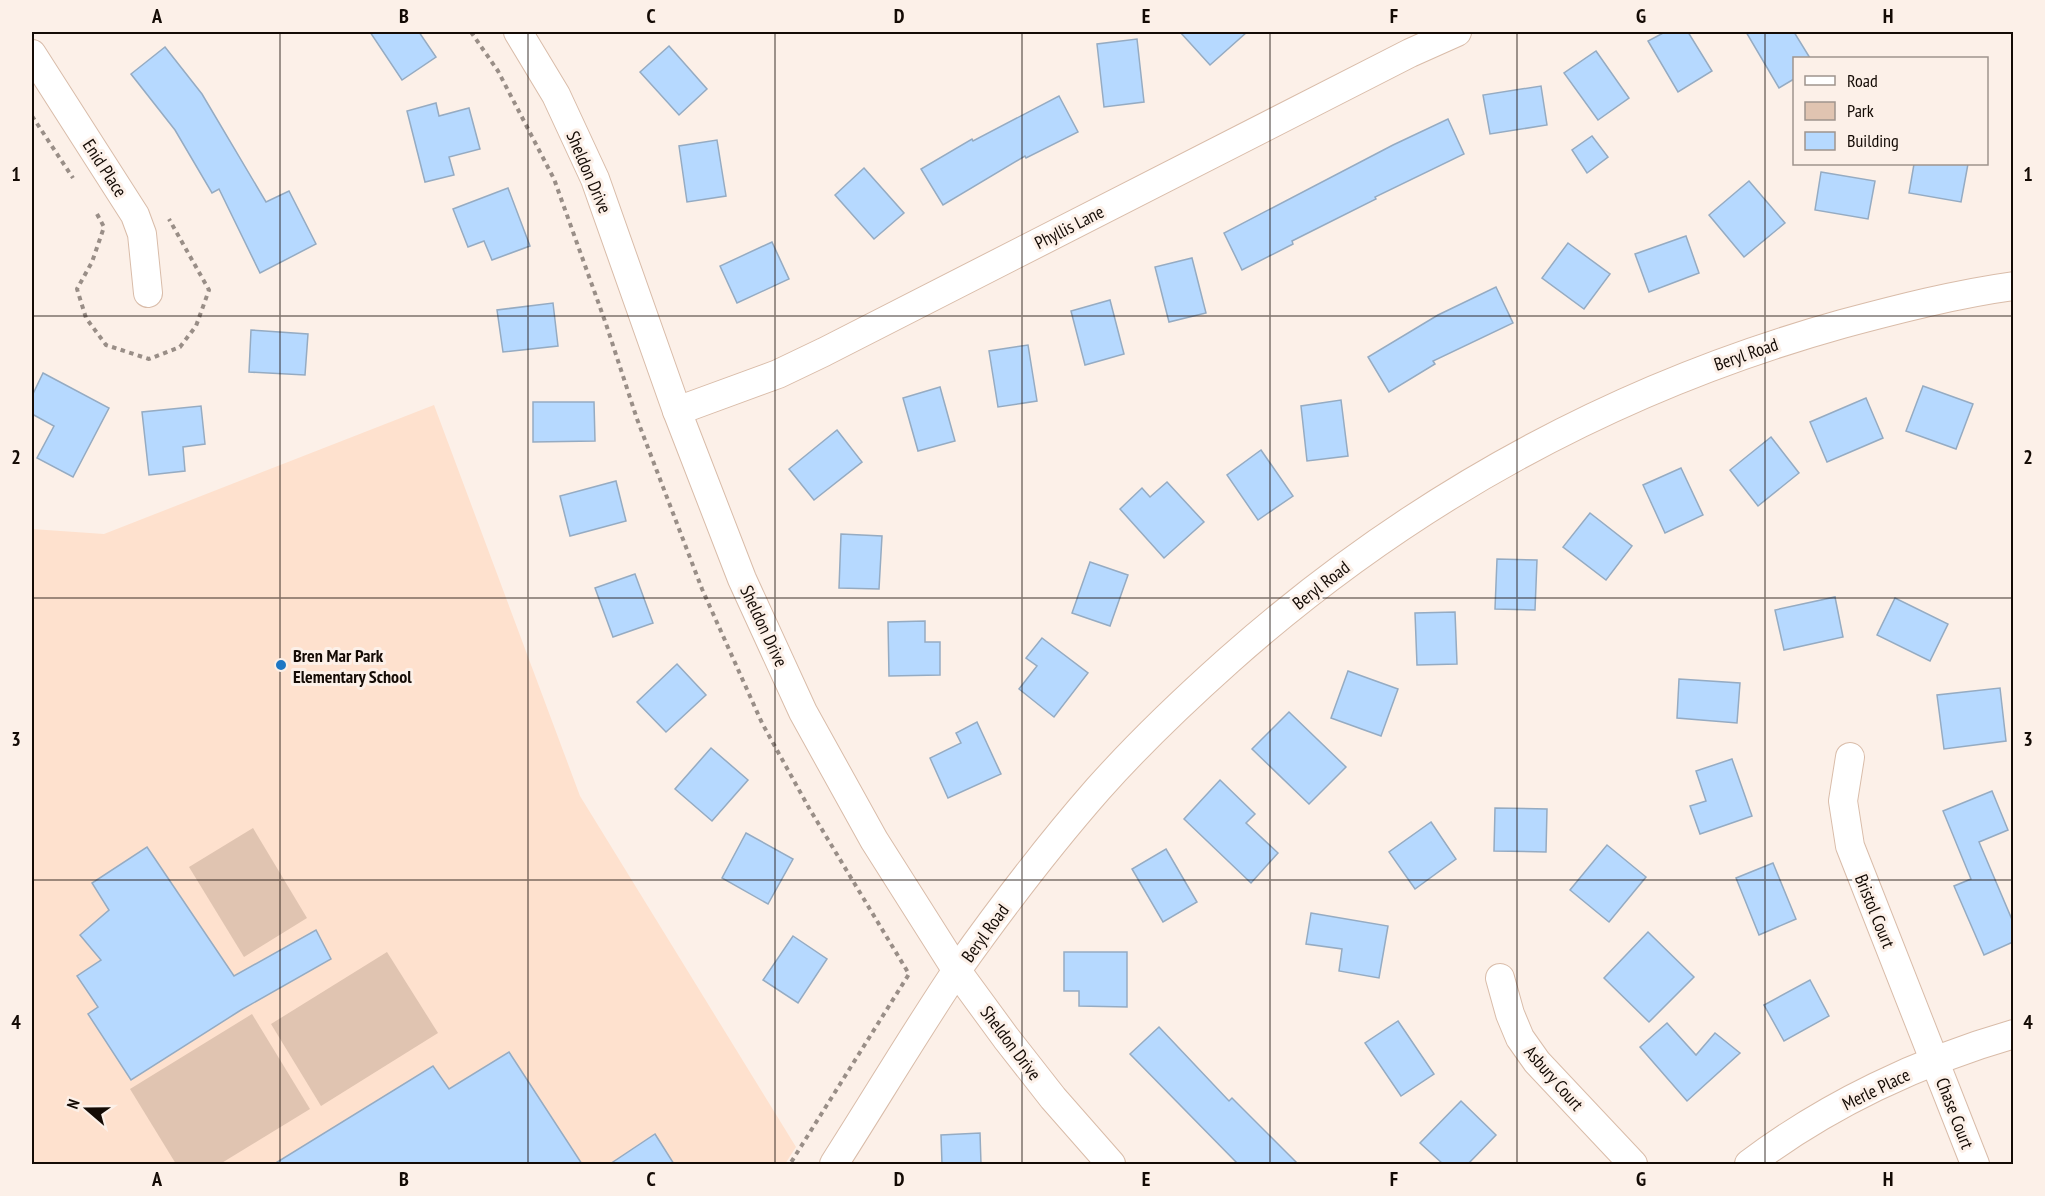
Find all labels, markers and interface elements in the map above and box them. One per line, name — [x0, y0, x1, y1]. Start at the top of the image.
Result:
text: A — [151, 3, 163, 29]
text: B — [399, 3, 409, 29]
text: C — [646, 3, 656, 29]
text: D — [894, 3, 905, 29]
text: E — [1142, 3, 1150, 29]
text: F — [1390, 3, 1398, 29]
text: G — [1636, 3, 1646, 29]
text: H — [1883, 3, 1893, 29]
legend — [1793, 57, 1988, 165]
text: Road — [1847, 69, 1878, 92]
text: Park — [1847, 99, 1874, 122]
street label: Sheldon Drive — [561, 127, 617, 217]
text: Building — [1847, 129, 1899, 152]
street label: Enid Place — [78, 135, 132, 201]
text: 1 — [11, 161, 21, 187]
text: 1 — [2023, 161, 2033, 187]
street label: Phyllis Lane — [1030, 200, 1108, 254]
street label: Beryl Road — [1711, 332, 1781, 376]
text: 2 — [11, 444, 21, 470]
text: 2 — [2023, 444, 2033, 470]
street label: Beryl Road — [1288, 556, 1354, 614]
street label: Sheldon Drive — [735, 582, 793, 670]
place label: Bren Mar Park Elementary School — [293, 644, 412, 688]
marker: Bren Mar Park Elementary School — [274, 658, 288, 672]
text: 3 — [11, 726, 21, 752]
text: 3 — [2023, 726, 2033, 752]
street label: Bristol Court — [1850, 871, 1900, 951]
street label: Beryl Road — [956, 899, 1014, 967]
street label: Sheldon Drive — [976, 1001, 1046, 1085]
text: 4 — [11, 1009, 21, 1035]
text: 4 — [2023, 1009, 2033, 1035]
street label: Asbury Court — [1519, 1041, 1589, 1115]
street label: Merle Place — [1838, 1063, 1914, 1115]
street label: Chase Court — [1931, 1074, 1979, 1152]
north arrow — [57, 1079, 117, 1139]
text: N — [62, 1096, 84, 1111]
text: A — [151, 1166, 163, 1192]
text: B — [399, 1166, 409, 1192]
text: C — [646, 1166, 656, 1192]
text: D — [894, 1166, 905, 1192]
text: E — [1142, 1166, 1150, 1192]
text: F — [1390, 1166, 1398, 1192]
text: G — [1636, 1166, 1646, 1192]
text: H — [1883, 1166, 1893, 1192]

